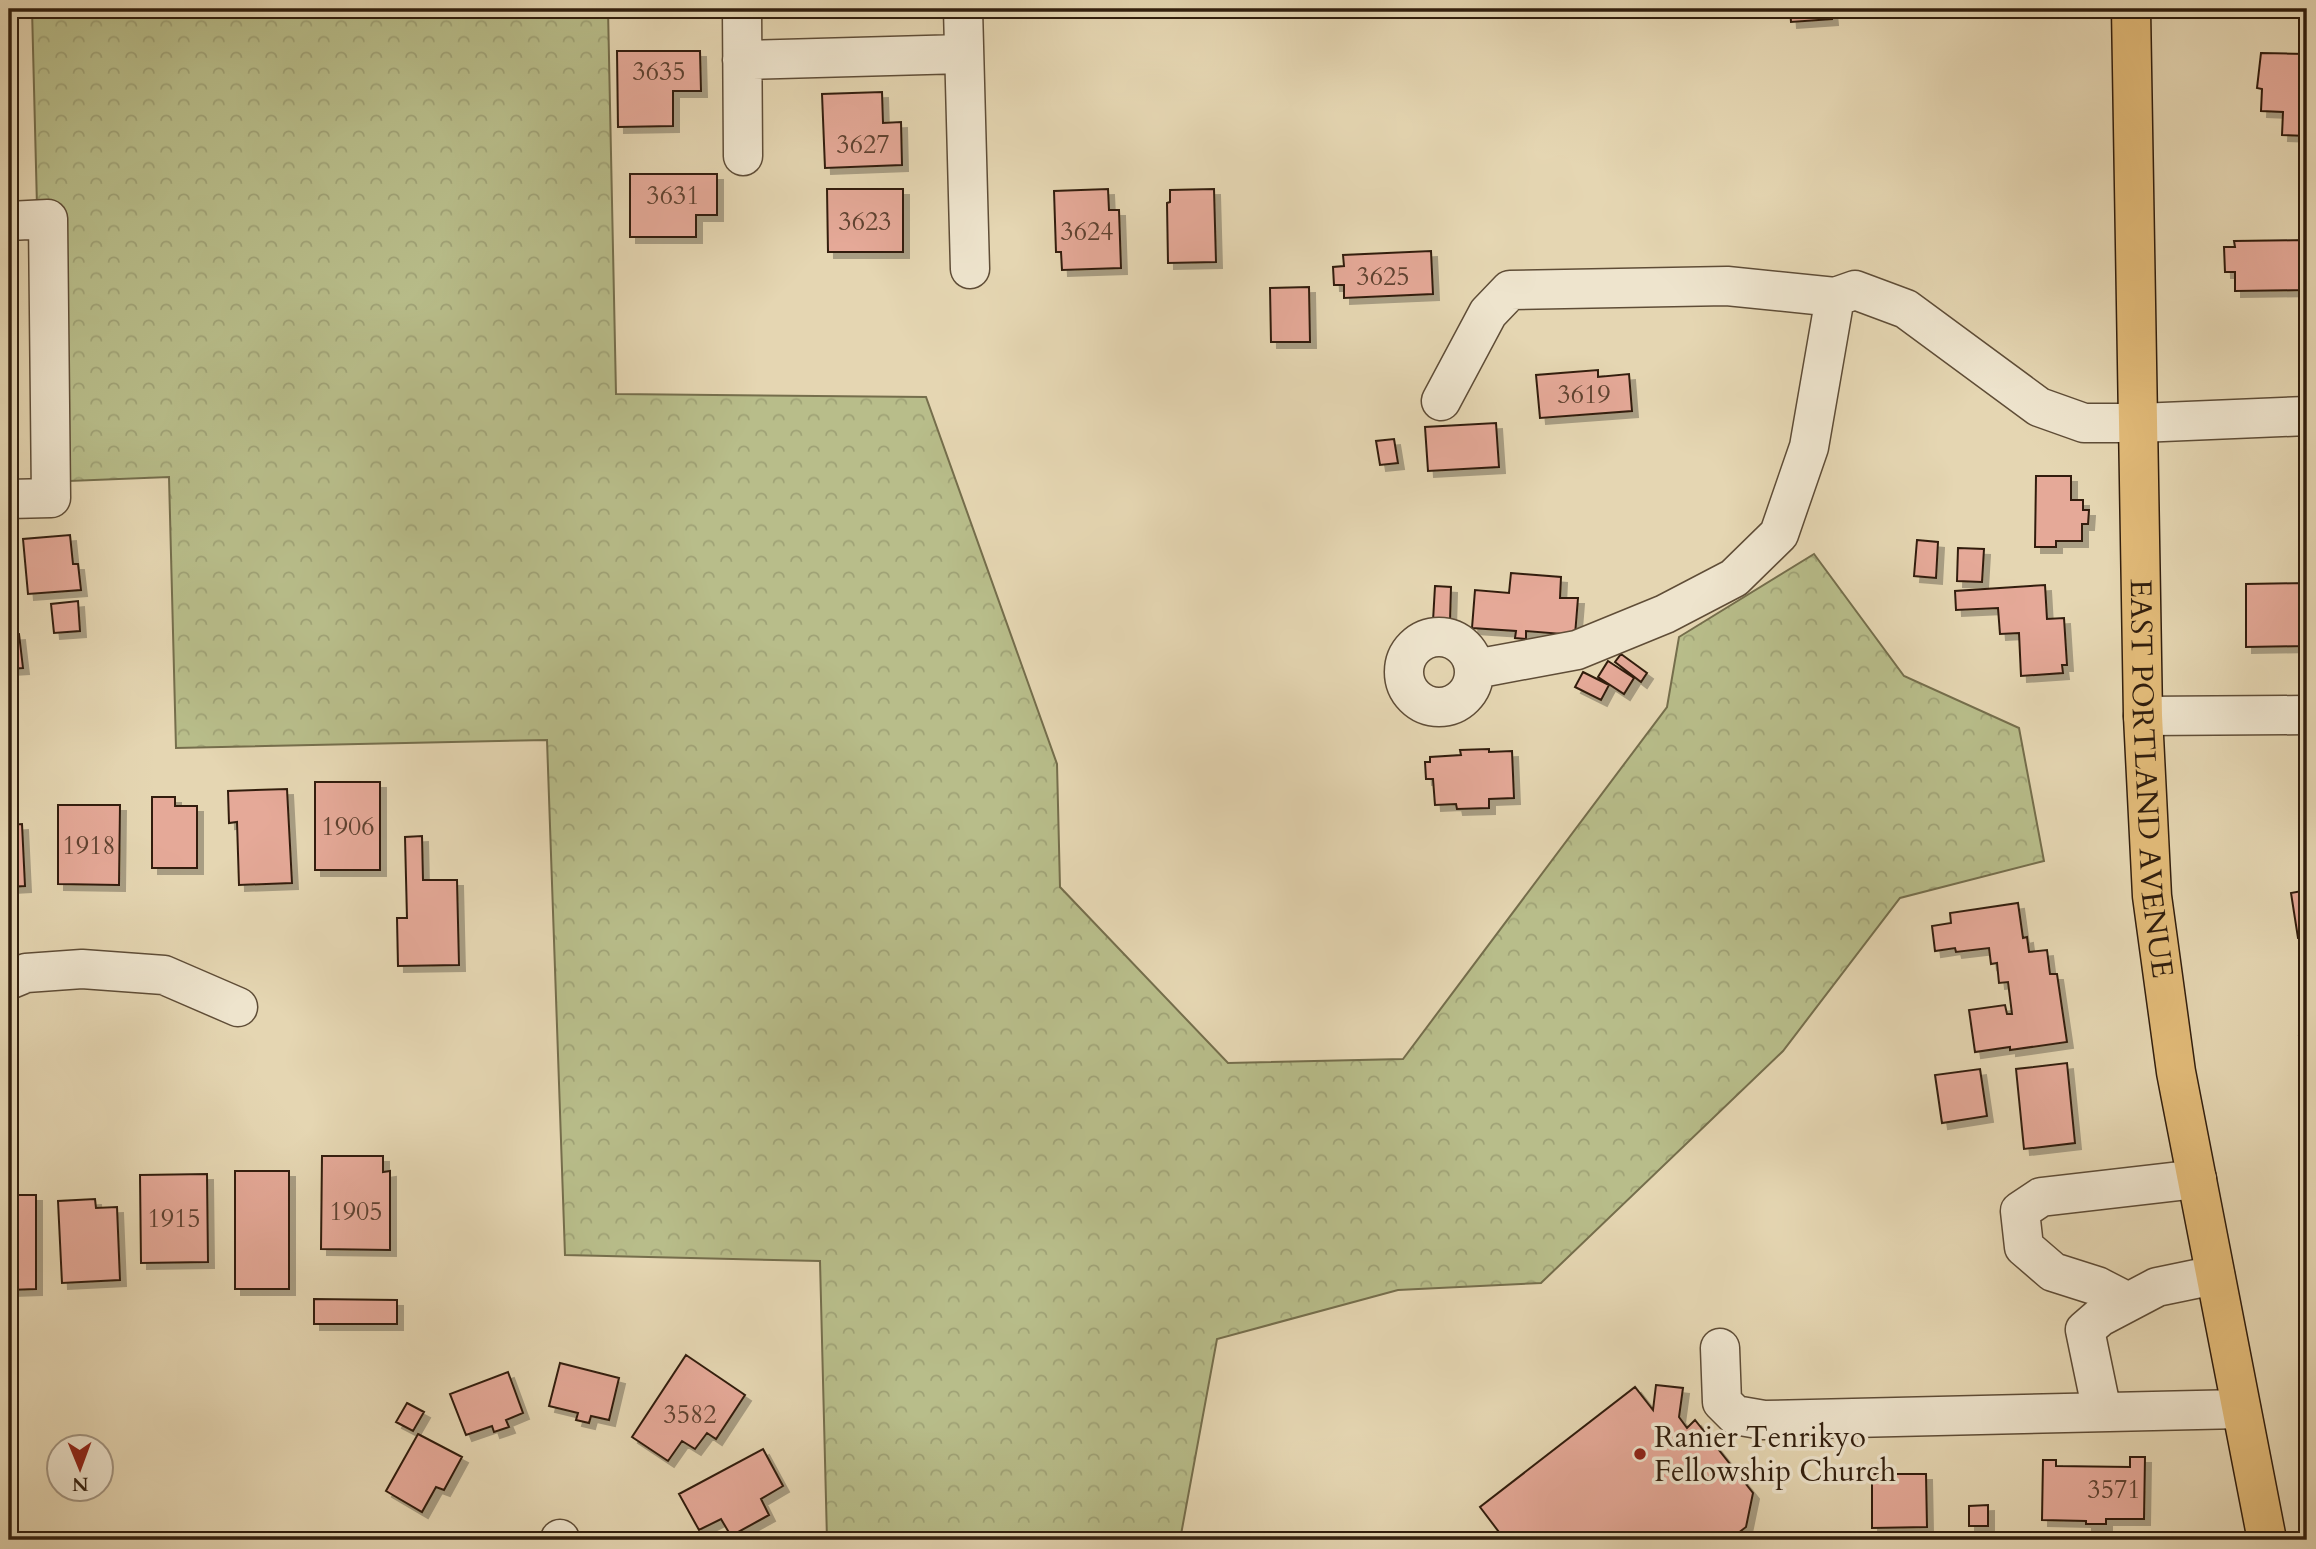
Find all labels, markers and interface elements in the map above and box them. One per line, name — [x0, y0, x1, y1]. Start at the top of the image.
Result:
house number: 3635 — [632, 54, 686, 89]
house number: 3627 — [836, 127, 890, 162]
house number: 3631 — [646, 178, 700, 213]
house number: 3623 — [838, 204, 892, 239]
house number: 3624 — [1060, 214, 1114, 249]
house number: 3625 — [1356, 259, 1410, 294]
house number: 3619 — [1557, 377, 1611, 412]
street label: EAST PORTLAND AVENUE — [2120, 579, 2183, 981]
house number: 1906 — [321, 809, 375, 844]
house number: 1918 — [62, 828, 116, 863]
house number: 1905 — [329, 1194, 383, 1229]
house number: 1915 — [147, 1201, 201, 1236]
house number: 3582 — [663, 1397, 717, 1432]
place label: Ranier Tenrikyo Fellowship Church — [1654, 1417, 1897, 1492]
north arrow — [46, 1434, 116, 1504]
marker: Ranier Tenrikyo Fellowship Church — [1632, 1446, 1648, 1462]
text: N — [71, 1471, 89, 1497]
house number: 3571 — [2087, 1472, 2141, 1507]

